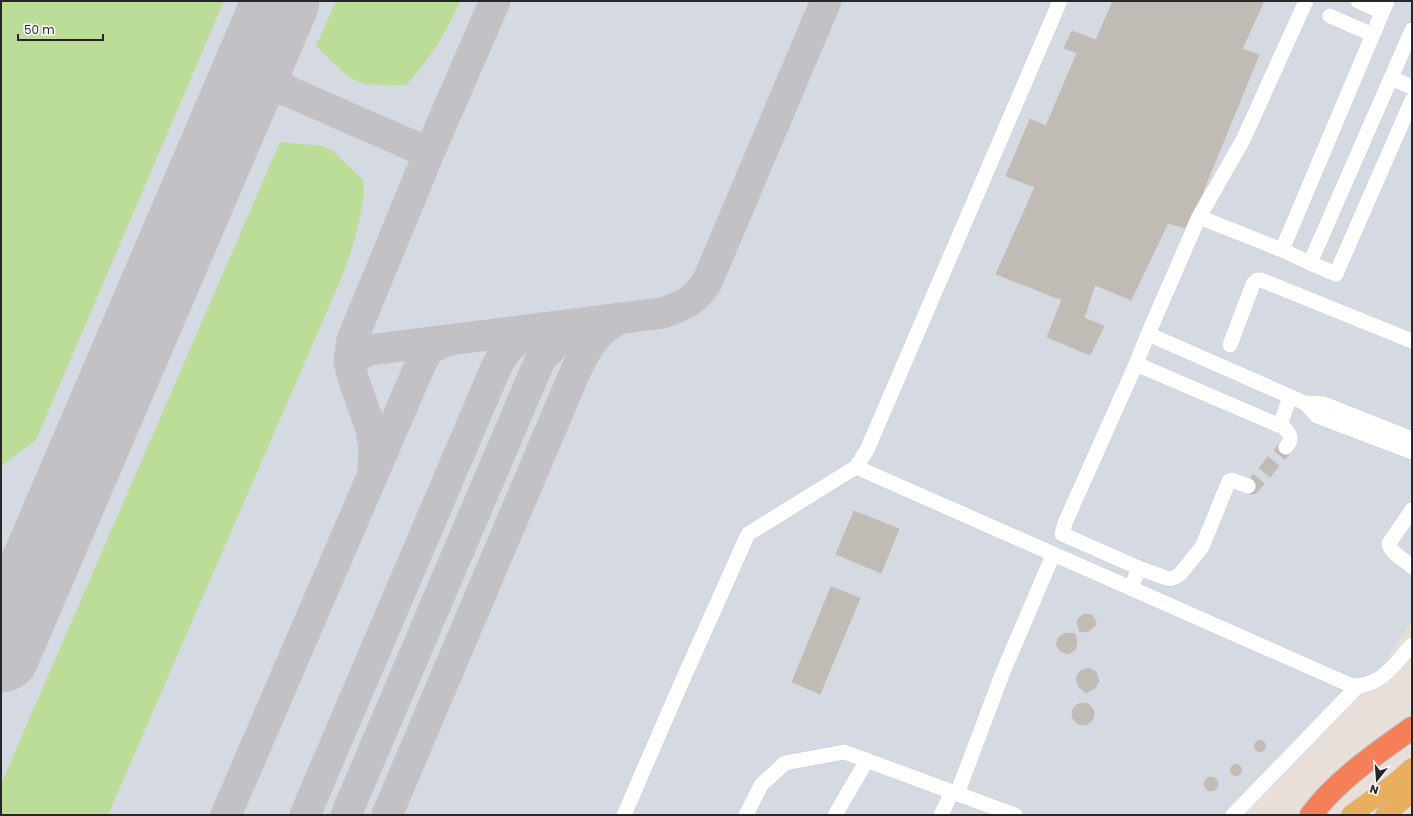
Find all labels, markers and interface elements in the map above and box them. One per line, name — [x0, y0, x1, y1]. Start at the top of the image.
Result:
scale bar — [18, 16, 103, 42]
text: 50 m — [24, 21, 55, 38]
north arrow — [1357, 760, 1397, 800]
text: N — [1368, 781, 1380, 798]

